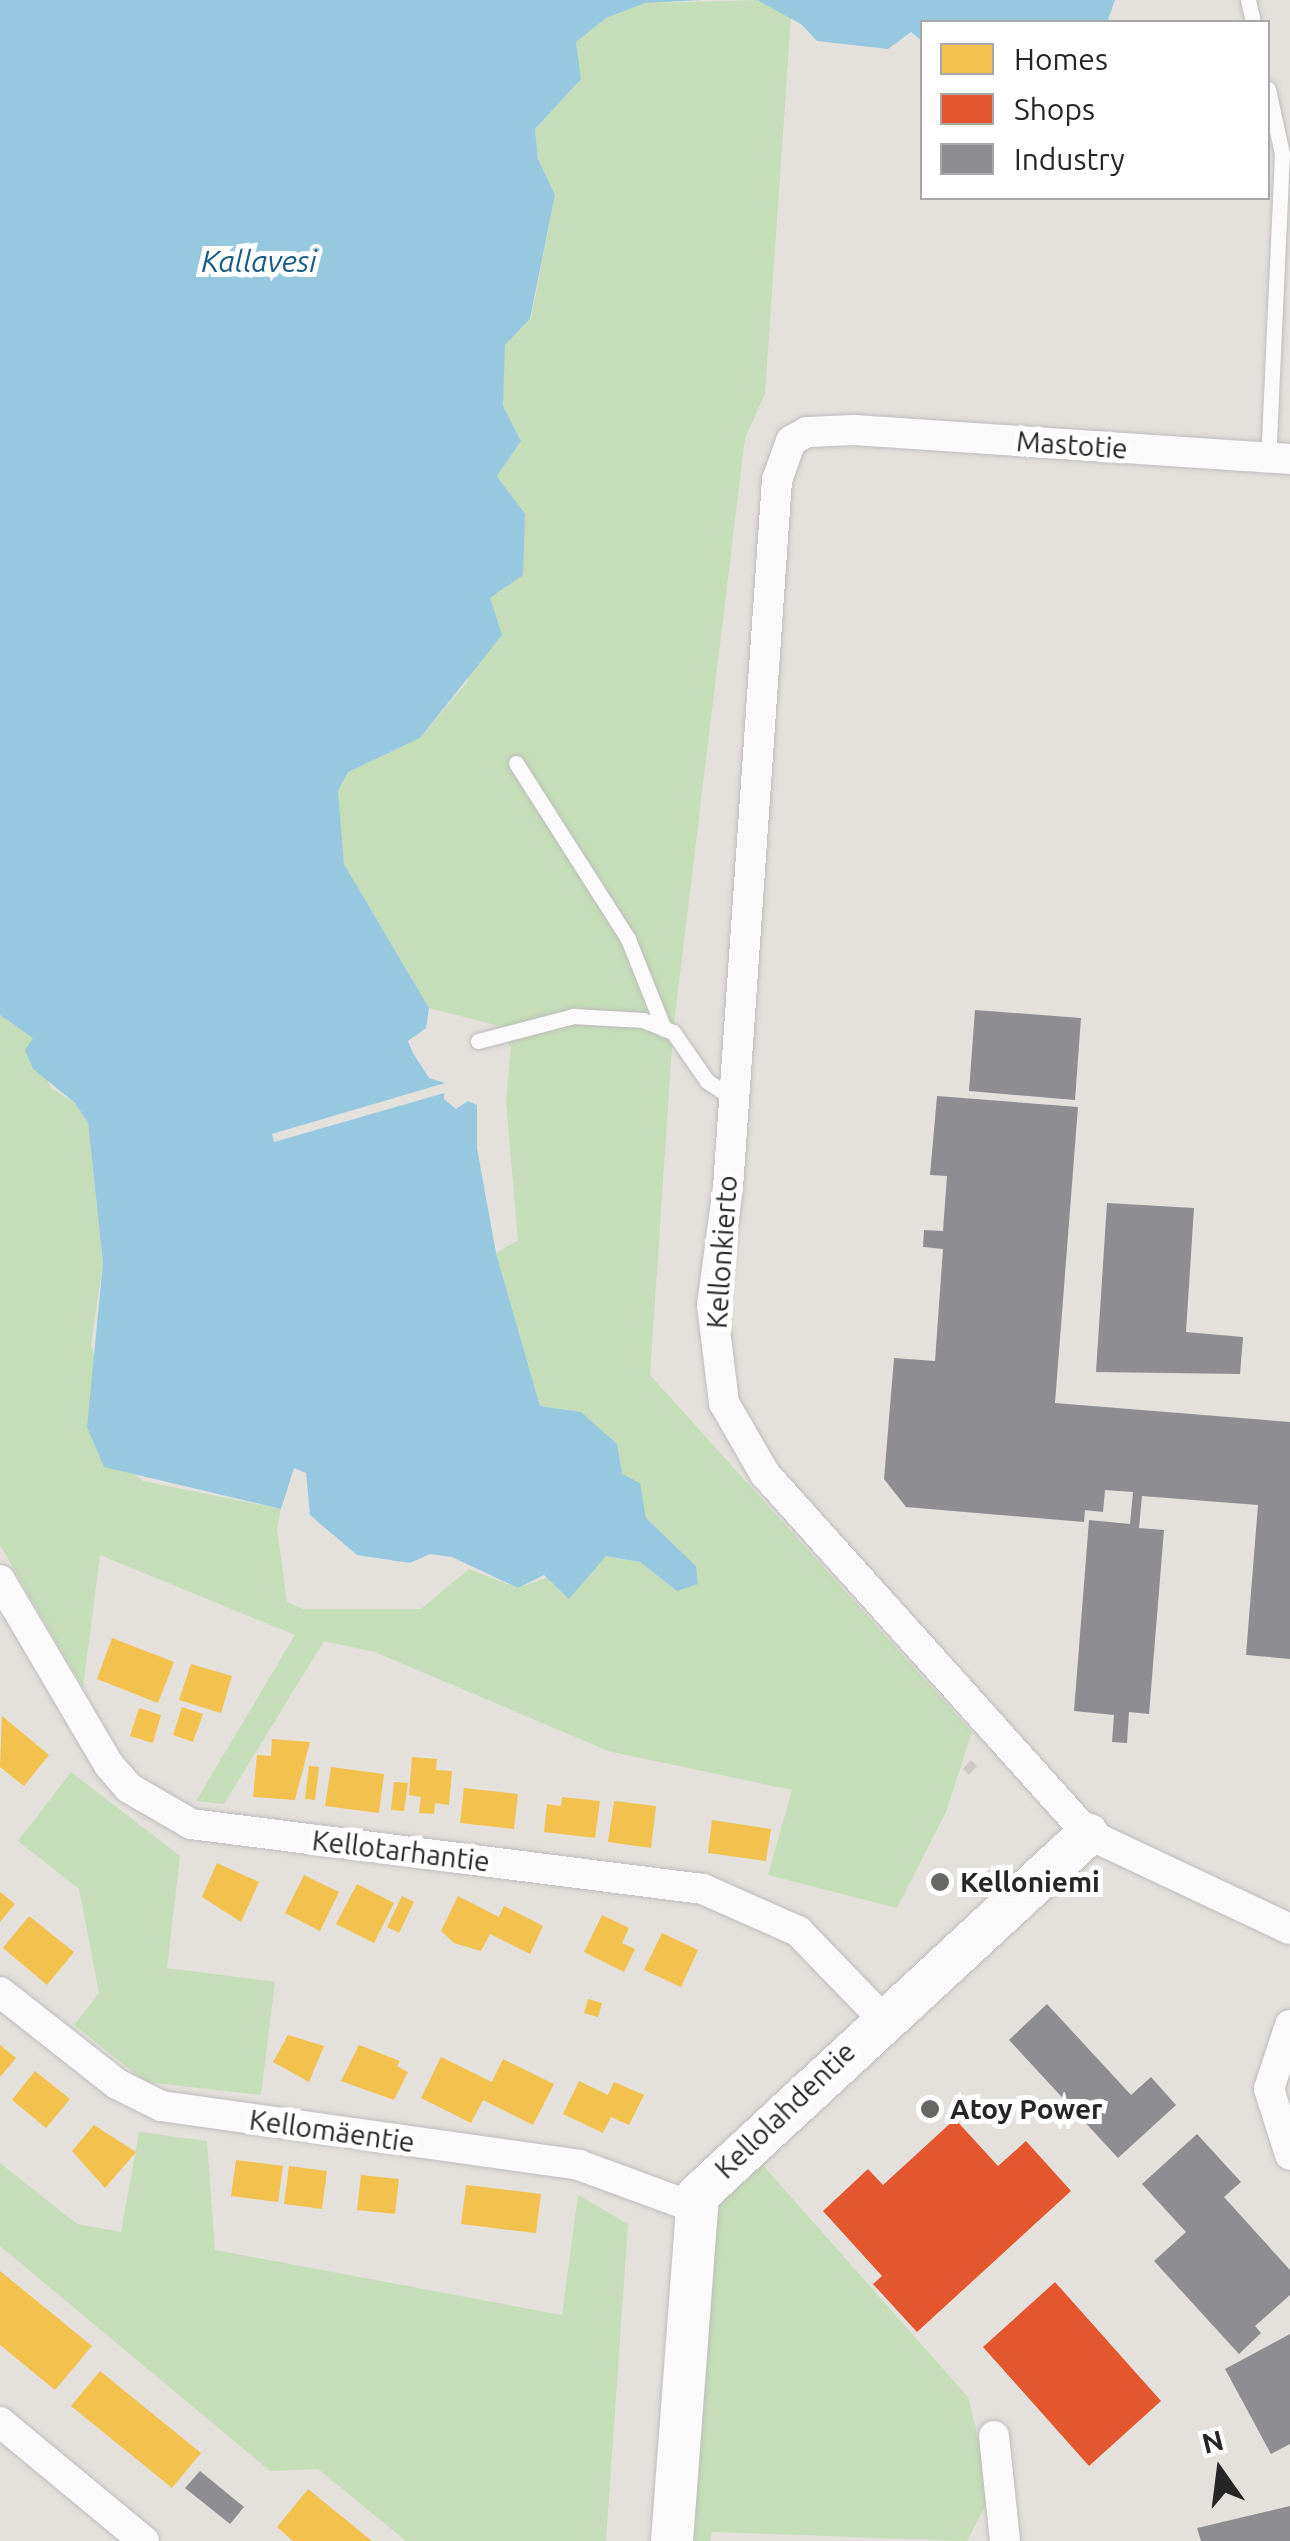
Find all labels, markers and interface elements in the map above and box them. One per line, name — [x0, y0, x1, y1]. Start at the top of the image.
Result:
legend — [920, 20, 1270, 200]
text: Homes — [1014, 42, 1108, 76]
text: Shops — [1014, 92, 1095, 126]
text: Industry — [1014, 142, 1125, 176]
water label: Kallavesi — [201, 243, 317, 279]
street label: Mastotie — [1015, 424, 1129, 466]
street label: Kellonkierto — [700, 1174, 744, 1330]
street label: Kellotarhantie — [310, 1823, 492, 1879]
place label: Kelloniemi — [960, 1865, 1100, 1899]
marker: Kelloniemi — [929, 1871, 951, 1893]
street label: Kellolahdentie — [708, 2035, 862, 2185]
place label: Atoy Power — [950, 2092, 1103, 2126]
marker: Atoy Power — [919, 2098, 941, 2120]
street label: Kellomäentie — [247, 2103, 417, 2159]
north arrow — [1170, 2421, 1270, 2521]
text: N — [1199, 2424, 1226, 2459]

